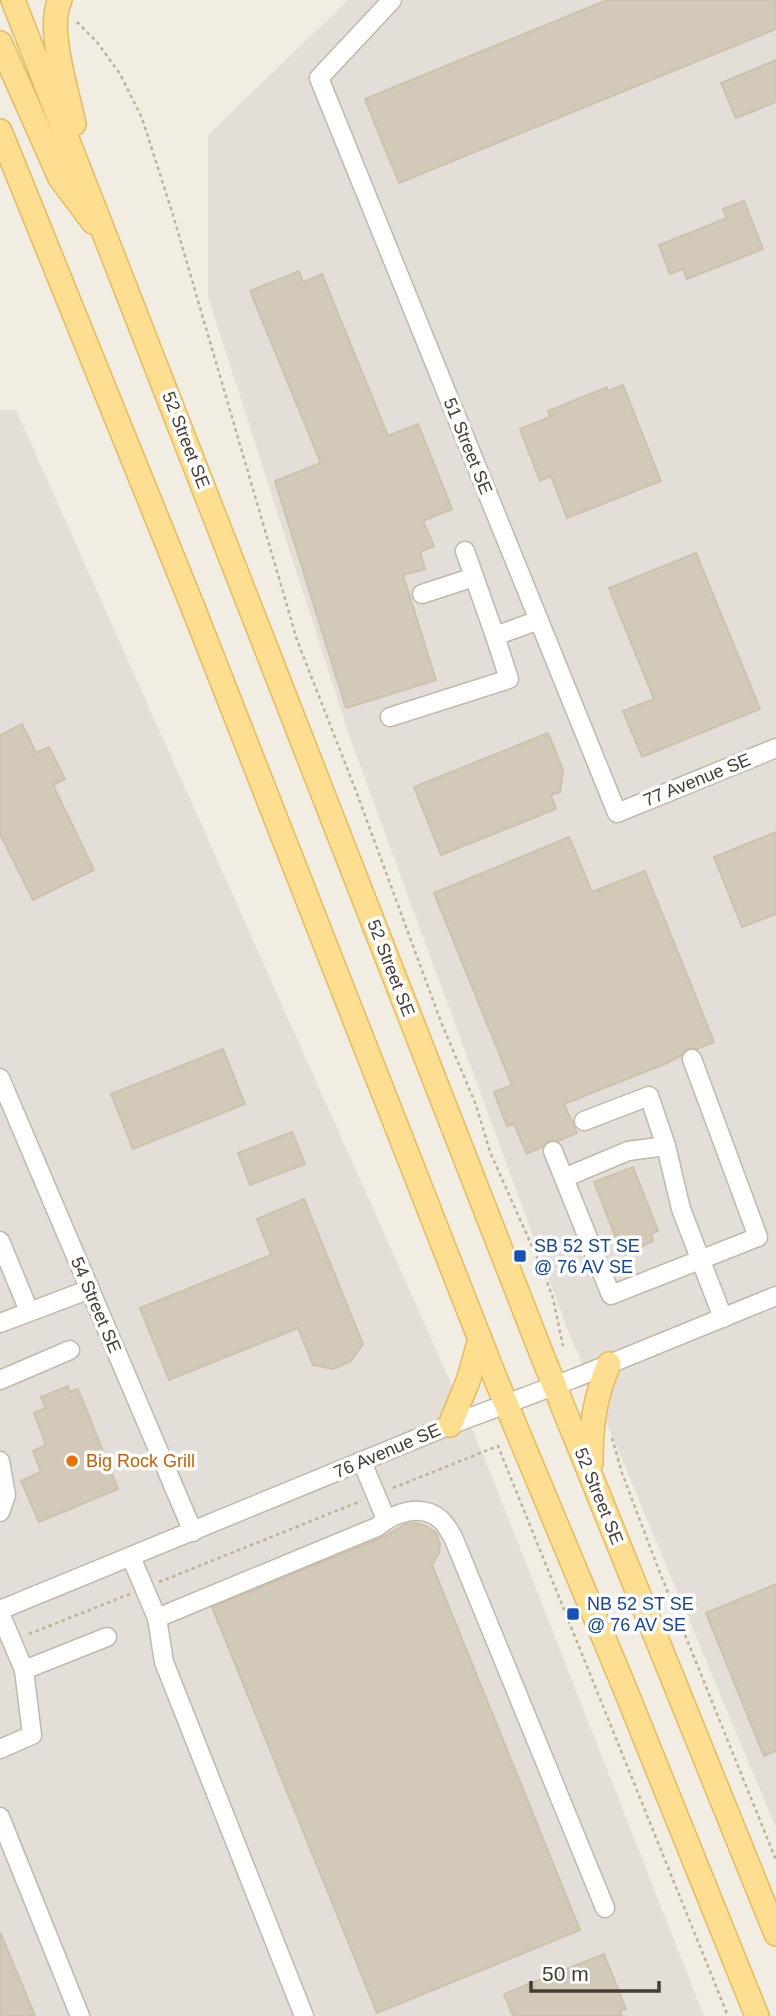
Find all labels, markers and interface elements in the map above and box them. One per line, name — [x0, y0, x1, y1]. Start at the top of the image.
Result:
street label: 52 Street SE — [158, 389, 214, 491]
street label: 51 Street SE — [440, 395, 496, 497]
street label: 77 Avenue SE — [641, 749, 753, 811]
street label: 52 Street SE — [363, 917, 419, 1019]
place label: SB 52 ST SE @ 76 AV SE — [534, 1236, 640, 1277]
marker: SB 52 ST SE @ 76 AV SE — [512, 1248, 528, 1264]
street label: 54 Street SE — [67, 1254, 125, 1356]
street label: 76 Avenue SE — [331, 1420, 443, 1482]
street label: 52 Street SE — [571, 1445, 627, 1547]
place label: Big Rock Grill — [86, 1451, 195, 1471]
marker: Big Rock Grill — [64, 1453, 80, 1469]
place label: NB 52 ST SE @ 76 AV SE — [587, 1594, 694, 1635]
marker: NB 52 ST SE @ 76 AV SE — [565, 1606, 581, 1622]
scale bar — [531, 1950, 659, 1994]
text: 50 m — [542, 1962, 589, 1985]

